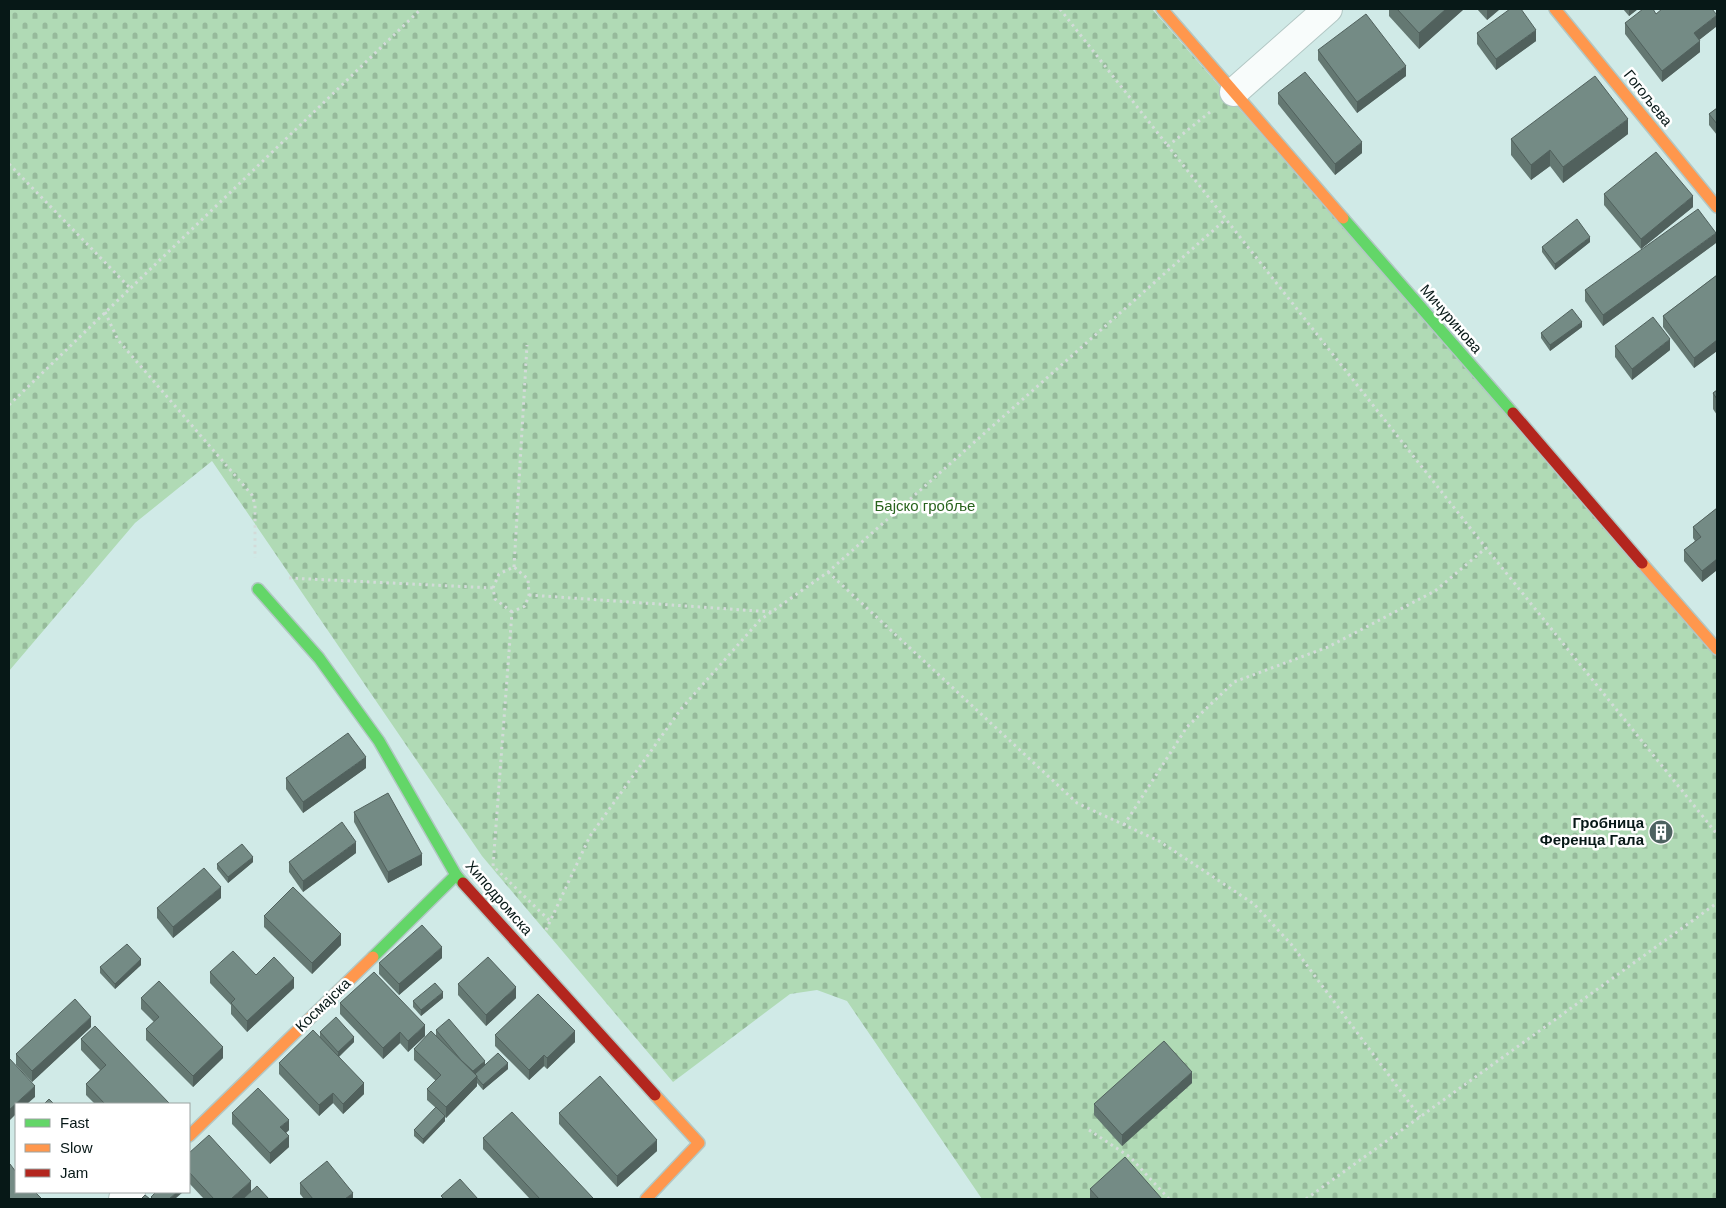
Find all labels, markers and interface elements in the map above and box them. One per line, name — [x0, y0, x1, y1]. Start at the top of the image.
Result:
street label: Гогољева — [1621, 66, 1676, 130]
street label: Мичуринова — [1417, 281, 1486, 357]
park label: Бајско гробље — [875, 497, 975, 514]
place label: Гробница Ференца Гала — [1540, 814, 1645, 848]
building icon: Гробница Ференца Гала — [1648, 819, 1674, 845]
street label: Хиподромска — [462, 857, 537, 939]
street label: Космајска — [292, 974, 354, 1035]
legend — [15, 1103, 190, 1193]
text: Fast — [60, 1114, 90, 1131]
text: Slow — [60, 1139, 93, 1156]
text: Jam — [60, 1164, 88, 1181]

